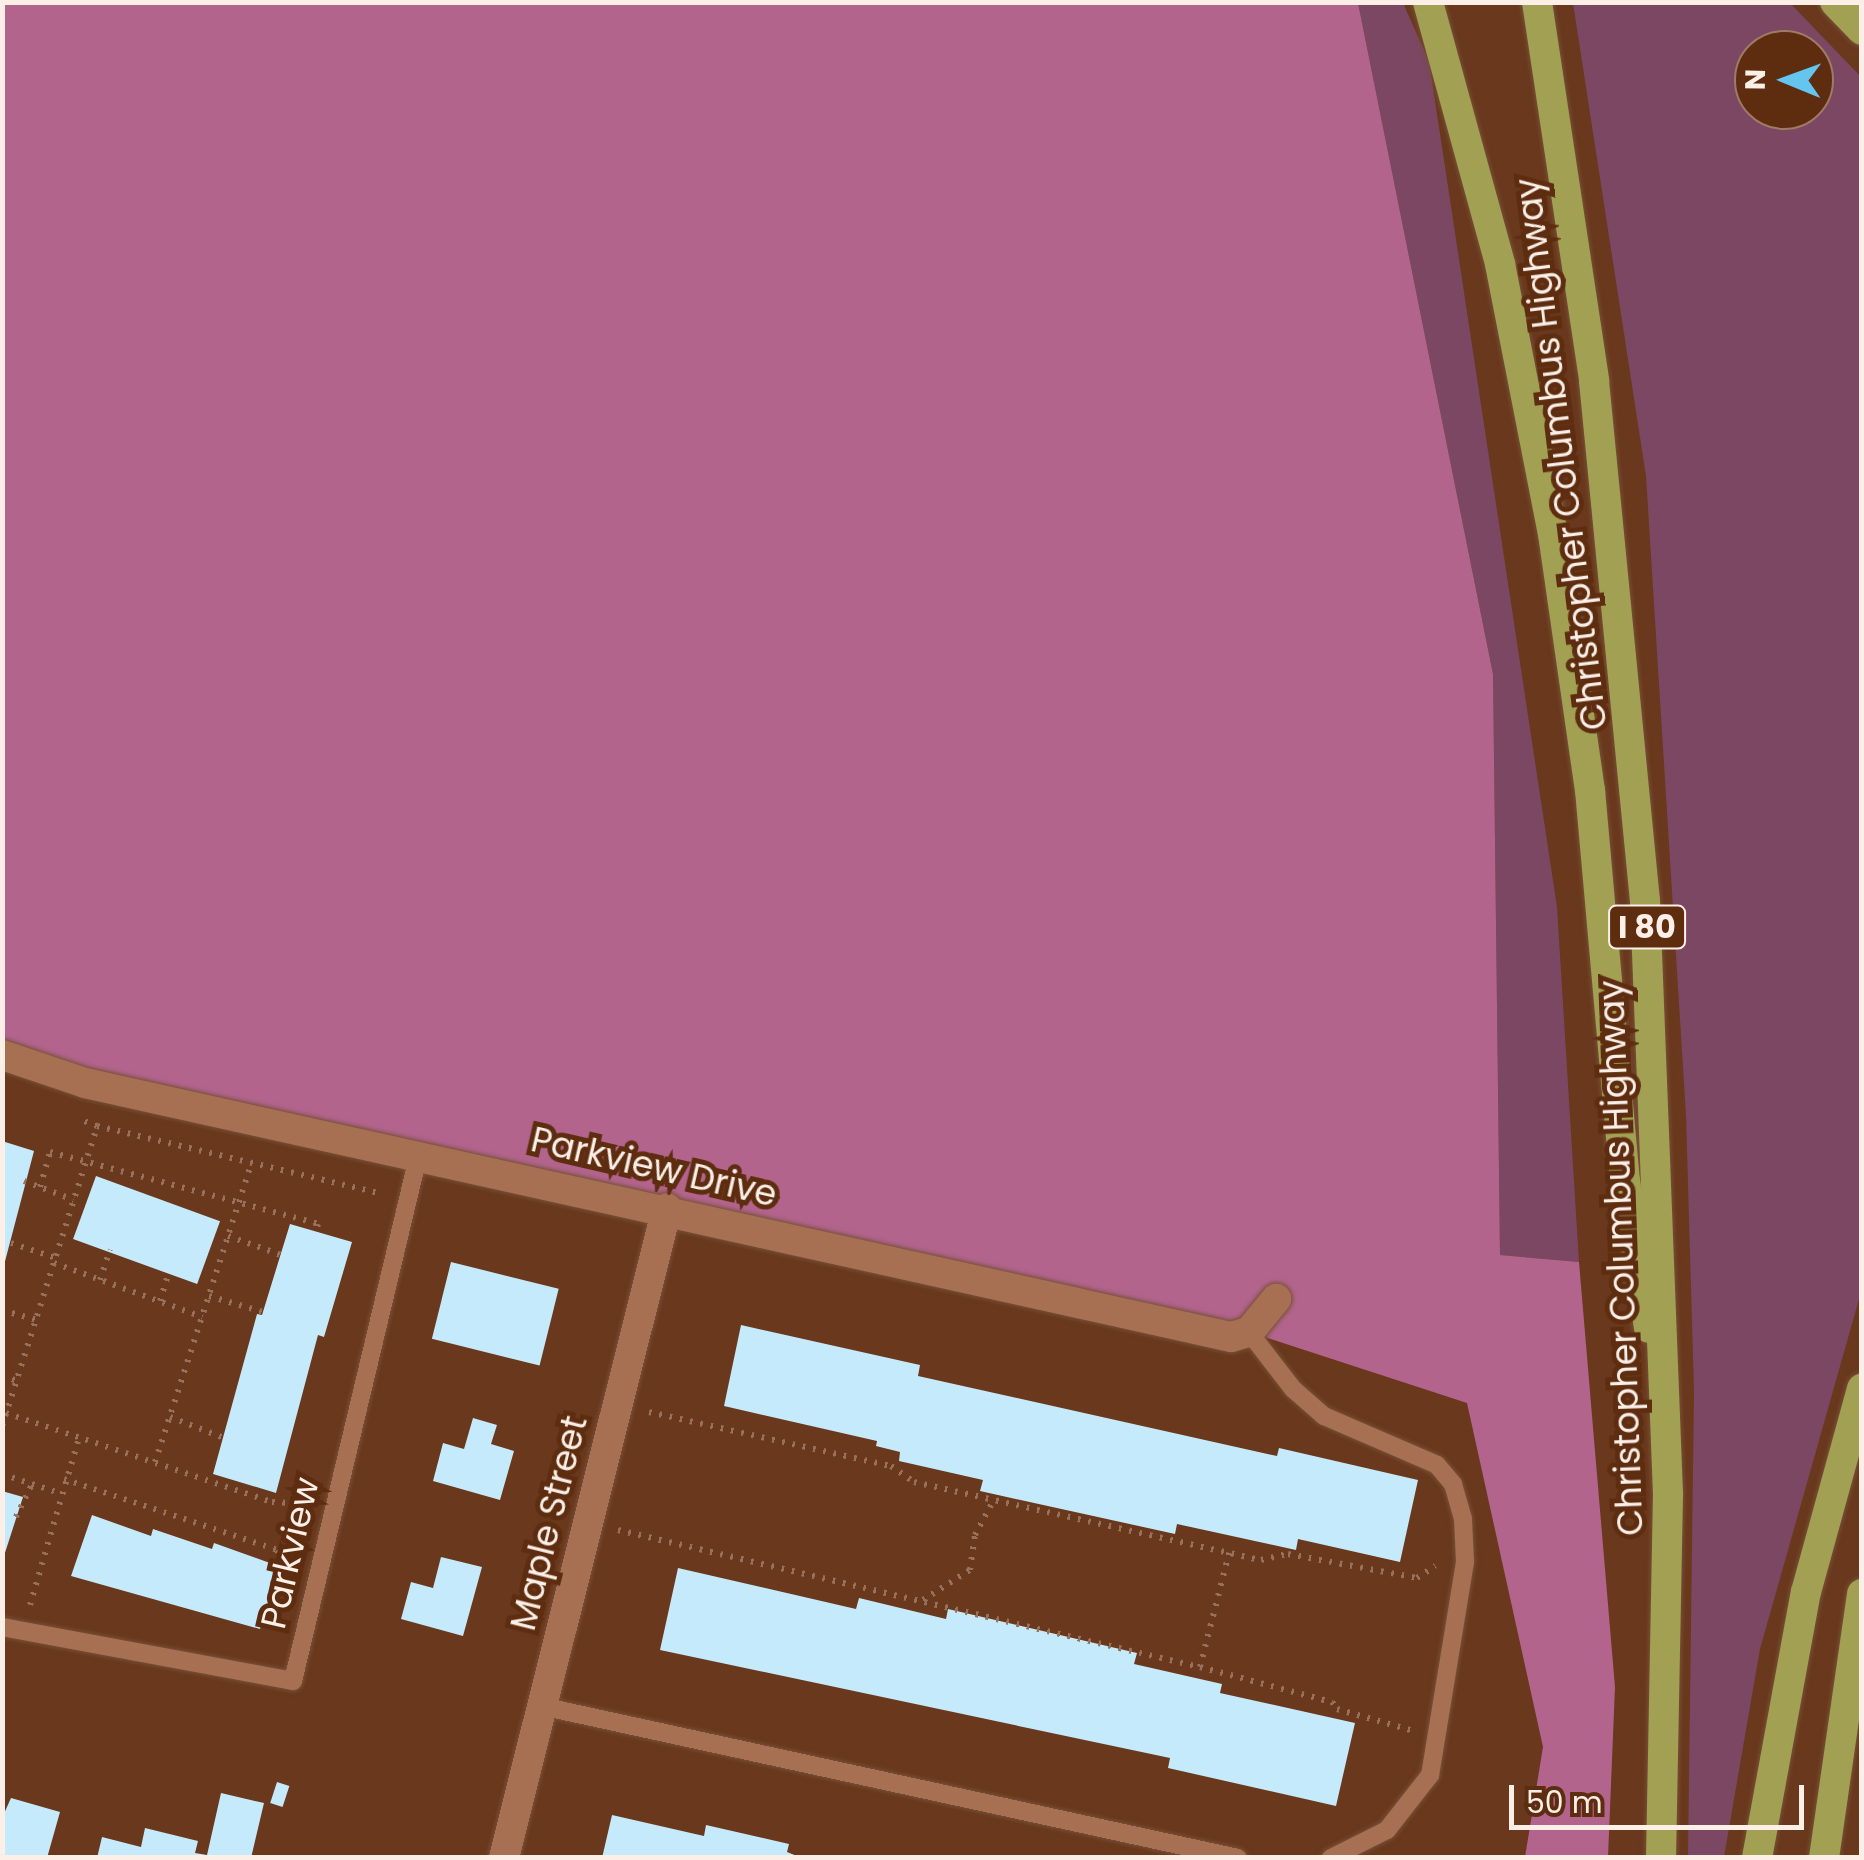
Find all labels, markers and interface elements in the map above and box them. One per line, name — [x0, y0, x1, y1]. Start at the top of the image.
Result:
north arrow — [1734, 30, 1834, 130]
text: N — [1736, 69, 1775, 90]
street label: Christopher Columbus Highway — [1506, 176, 1616, 732]
road number: I 80 — [1607, 900, 1687, 954]
street label: Christopher Columbus Highway — [1590, 980, 1652, 1536]
street label: Parkview Drive — [527, 1118, 781, 1216]
street label: Maple Street — [502, 1411, 596, 1635]
street label: Parkview — [252, 1473, 328, 1633]
scale bar — [1514, 1765, 1809, 1827]
text: 50 m — [1526, 1781, 1603, 1824]

